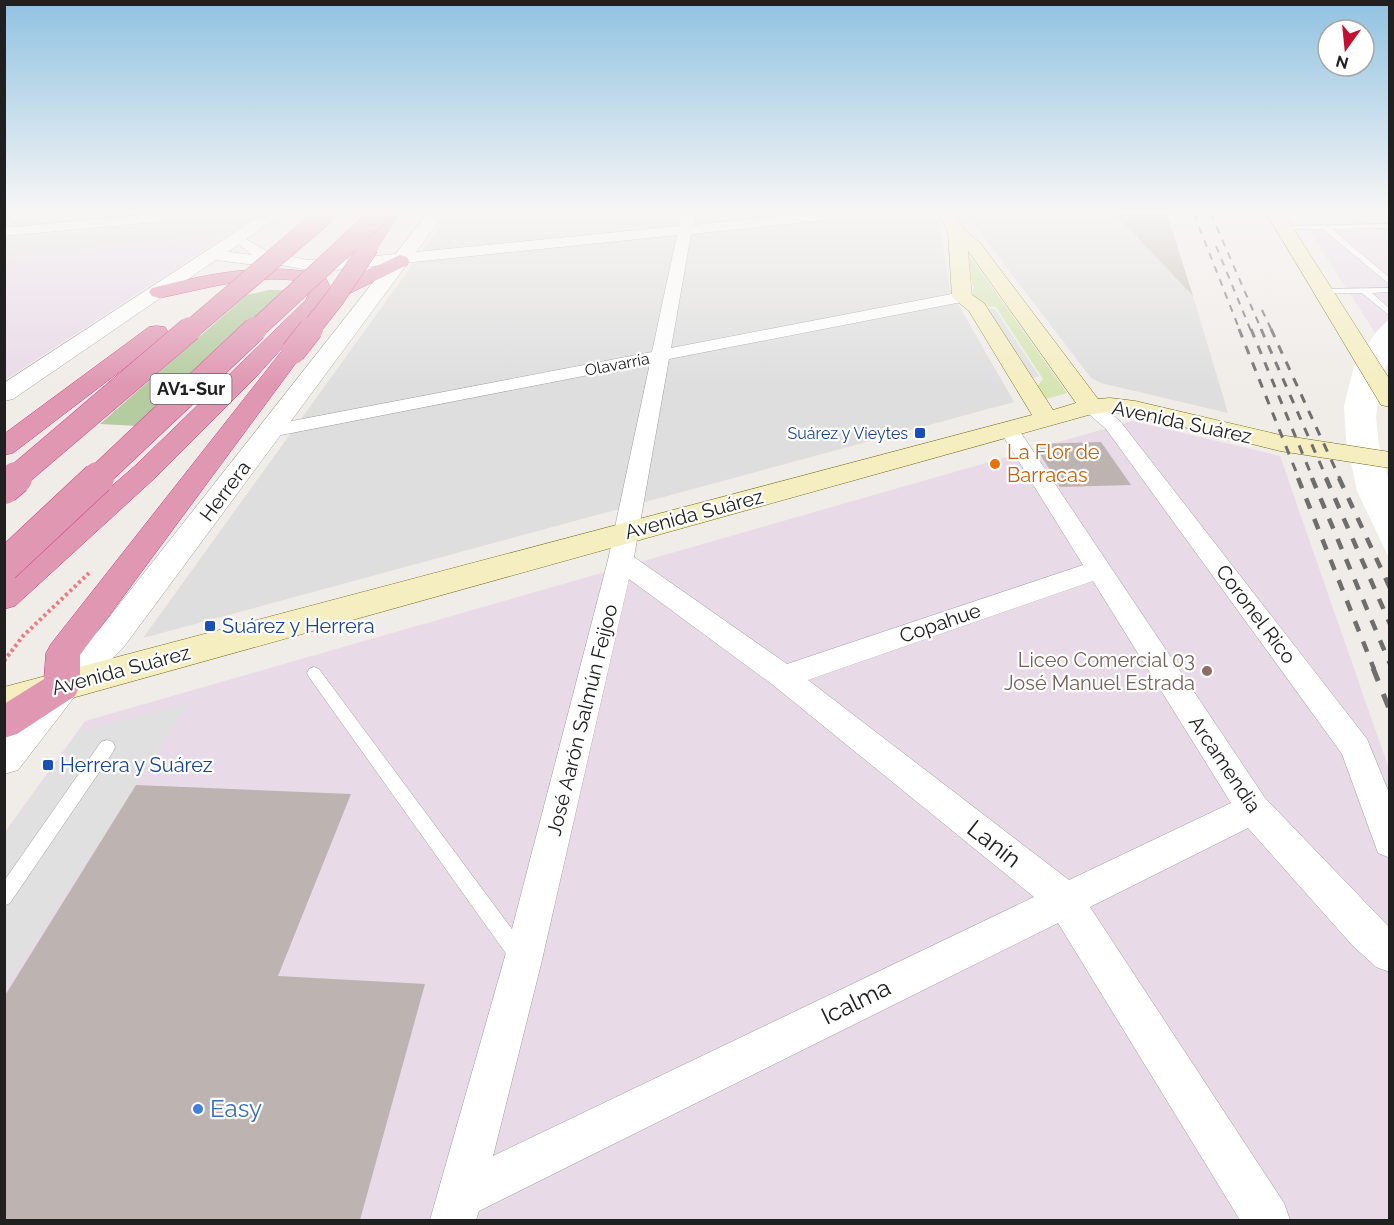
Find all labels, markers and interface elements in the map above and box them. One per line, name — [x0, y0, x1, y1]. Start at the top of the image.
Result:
north arrow — [1316, 18, 1376, 78]
text: N — [1334, 51, 1351, 73]
street label: Olavarría — [583, 349, 651, 380]
road number: AV1-Sur — [150, 374, 231, 404]
street label: Avenida Suárez — [1110, 395, 1254, 449]
place label: Suárez y Vieytes — [788, 424, 908, 443]
marker: Suárez y Vieytes — [913, 426, 927, 440]
place label: La Flor de Barracas — [1007, 440, 1100, 487]
street label: Herrera — [194, 456, 256, 526]
marker: La Flor de Barracas — [988, 457, 1002, 471]
street label: Avenida Suárez — [622, 484, 766, 544]
street label: Coronel Rico — [1211, 560, 1301, 668]
street label: Copahue — [896, 598, 984, 648]
street label: José Aarón Salmún Feijoo — [542, 602, 622, 838]
place label: Suárez y Herrera — [222, 614, 375, 638]
marker: Suárez y Herrera — [203, 619, 217, 633]
street label: Avenida Suárez — [49, 640, 193, 700]
place label: Liceo Comercial 03 José Manuel Estrada — [1004, 648, 1195, 695]
marker: Liceo Comercial 03 José Manuel Estrada — [1200, 664, 1214, 678]
street label: Arcamendia — [1184, 711, 1266, 817]
place label: Herrera y Suárez — [60, 753, 213, 777]
marker: Herrera y Suárez — [41, 758, 55, 772]
street label: Lanín — [962, 814, 1027, 874]
street label: Icalma — [816, 972, 895, 1031]
place label: Easy — [210, 1094, 262, 1123]
marker: Easy — [191, 1102, 205, 1116]

